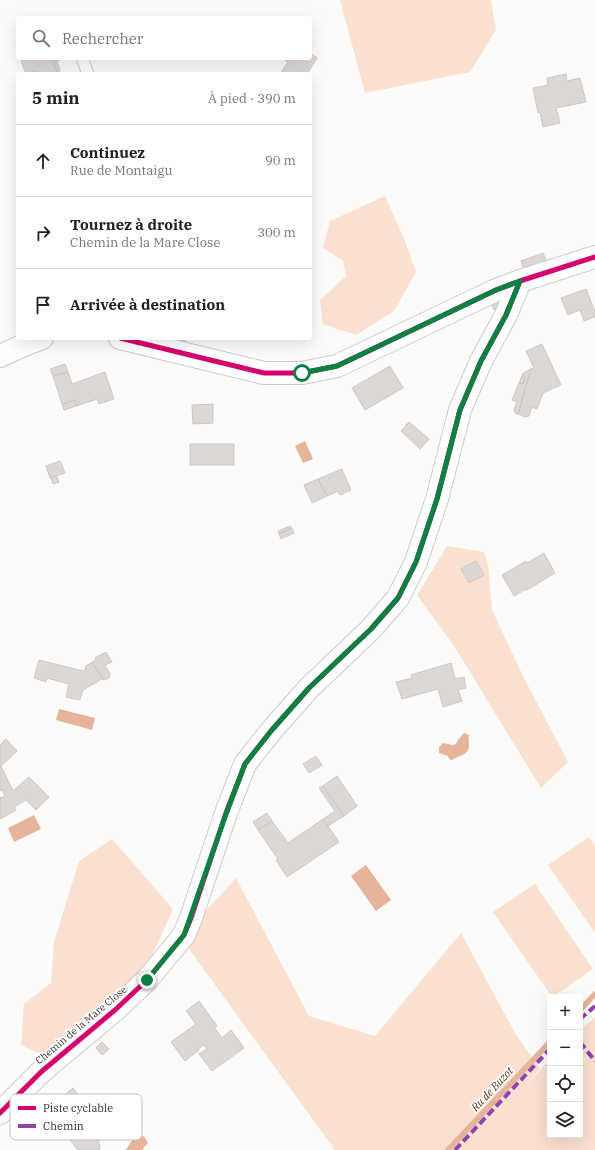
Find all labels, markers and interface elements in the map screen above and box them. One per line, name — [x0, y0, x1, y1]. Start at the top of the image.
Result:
search box — [16, 16, 312, 60]
icon: search — [30, 27, 52, 49]
text: Rechercher — [62, 29, 143, 48]
text: 5 min — [32, 87, 80, 109]
text: À pied · 390 m — [208, 90, 296, 107]
text: Continuez — [70, 143, 145, 162]
icon: ahead — [32, 150, 54, 172]
text: 90 m — [265, 152, 296, 169]
text: Rue de Montaigu — [70, 162, 172, 179]
text: Tournez à droite — [70, 215, 192, 234]
icon: right — [32, 222, 54, 244]
text: 300 m — [257, 224, 296, 241]
text: Chemin de la Mare Close — [70, 234, 220, 251]
icon: arrive — [32, 294, 54, 316]
text: Arrivée à destination — [70, 295, 225, 314]
route start — [293, 364, 311, 382]
route end — [138, 971, 156, 989]
street label: Chemin de la Mare Close — [33, 983, 129, 1067]
map controls — [547, 994, 583, 1138]
button: + — [547, 994, 583, 1030]
button: − — [547, 1030, 583, 1066]
water label: Ru de Buzot — [467, 1063, 517, 1115]
button: locate — [547, 1066, 583, 1102]
legend — [10, 1094, 142, 1140]
text: Piste cyclable — [43, 1101, 113, 1115]
button: layers — [547, 1102, 583, 1138]
text: Chemin — [43, 1119, 84, 1133]

